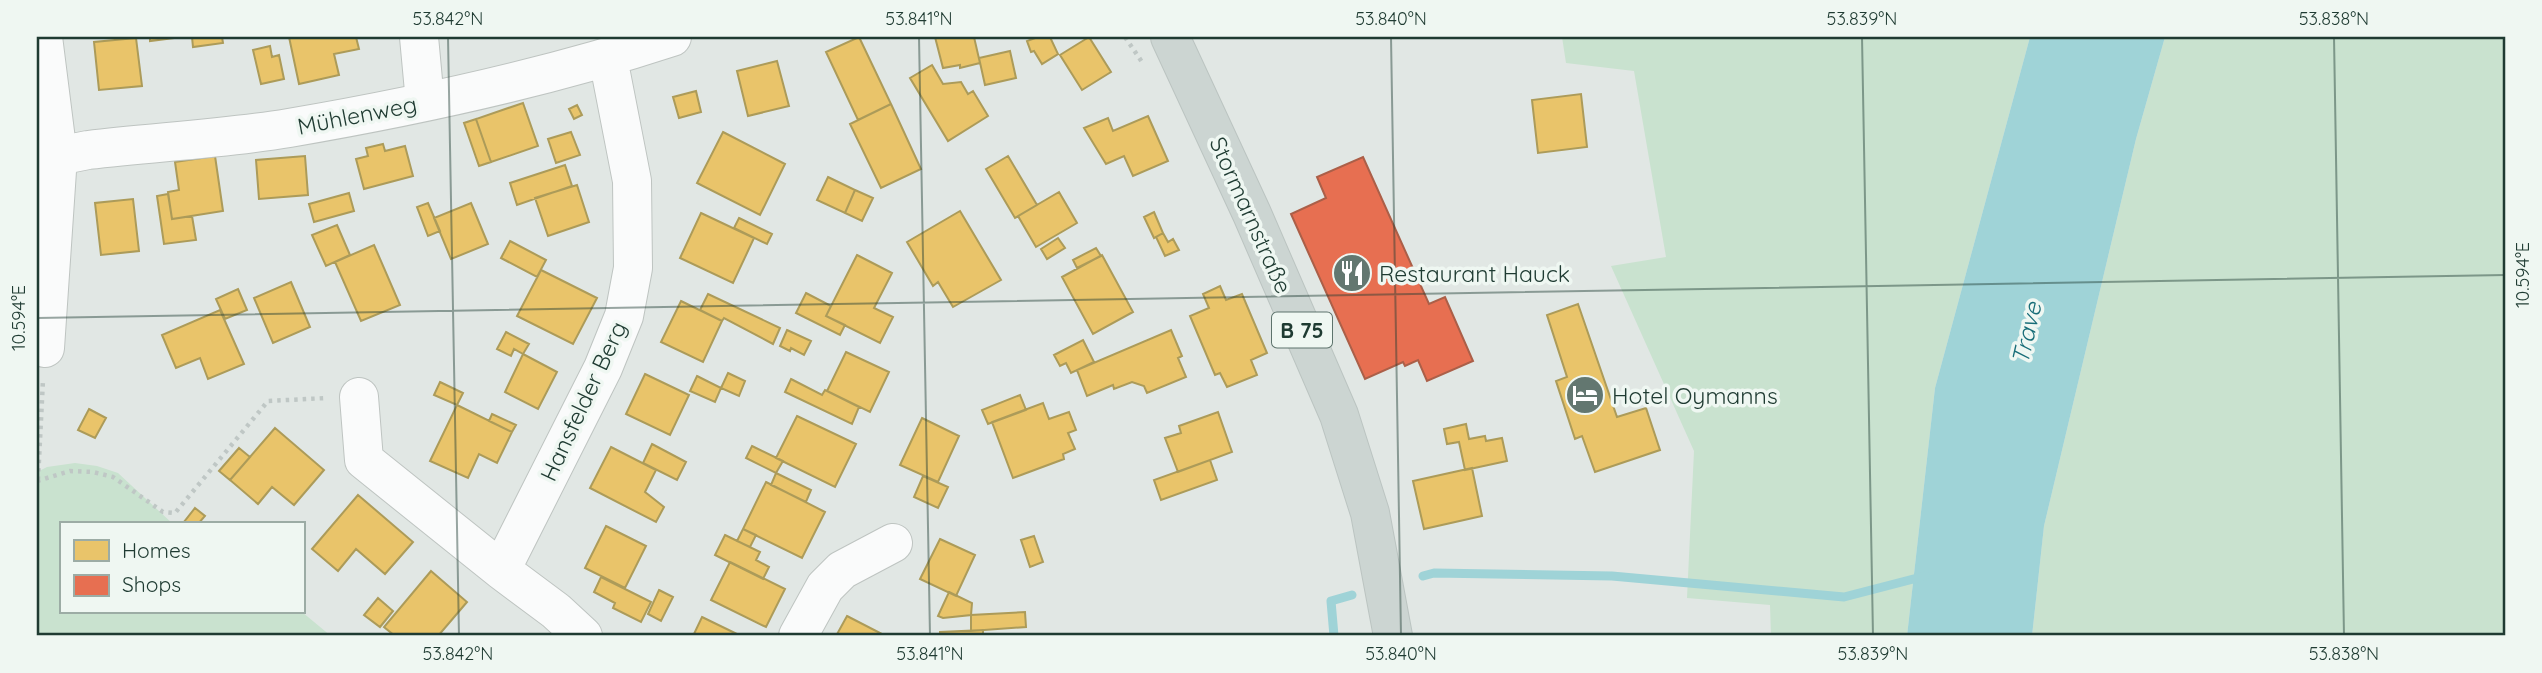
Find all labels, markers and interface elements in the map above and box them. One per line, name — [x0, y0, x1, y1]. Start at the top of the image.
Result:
text: 53.842°N — [413, 7, 483, 30]
text: 53.841°N — [885, 7, 953, 30]
text: 53.840°N — [1355, 7, 1427, 30]
text: 53.839°N — [1827, 7, 1897, 30]
text: 53.838°N — [2299, 7, 2369, 30]
street label: Mühlenweg — [295, 89, 419, 141]
street label: Stormarnstraße — [1203, 132, 1299, 298]
text: 10.594°E — [2511, 242, 2534, 308]
restaurant icon: Restaurant Hauck — [1331, 252, 1373, 294]
place label: Restaurant Hauck — [1379, 259, 1570, 288]
text: 10.594°E — [7, 285, 30, 351]
water label: Trave — [2004, 298, 2048, 367]
road number: B 75 — [1272, 312, 1332, 348]
street label: Hansfelder Berg — [533, 317, 633, 485]
hotel icon: Hotel Oymanns — [1564, 374, 1606, 416]
place label: Hotel Oymanns — [1612, 381, 1778, 410]
legend — [60, 522, 304, 614]
text: Homes — [122, 537, 191, 563]
text: Shops — [122, 571, 181, 597]
text: 53.842°N — [423, 642, 493, 665]
text: 53.841°N — [896, 642, 964, 665]
text: 53.840°N — [1365, 642, 1437, 665]
text: 53.839°N — [1838, 642, 1908, 665]
text: 53.838°N — [2309, 642, 2379, 665]

